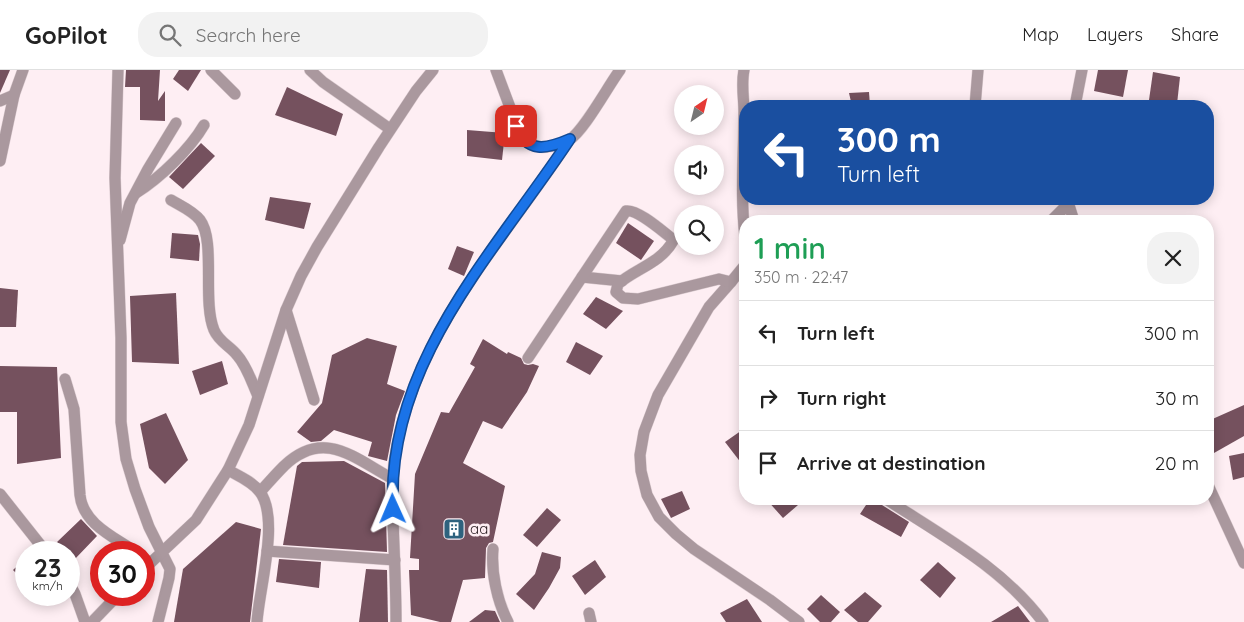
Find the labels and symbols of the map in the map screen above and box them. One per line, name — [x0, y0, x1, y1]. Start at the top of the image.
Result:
north arrow — [674, 85, 724, 135]
pin — [495, 105, 537, 147]
position arrow — [366, 482, 418, 534]
building icon: aa — [442, 517, 466, 541]
place label: aa — [470, 519, 488, 538]
speed limit sign: 30 — [90, 541, 155, 606]

